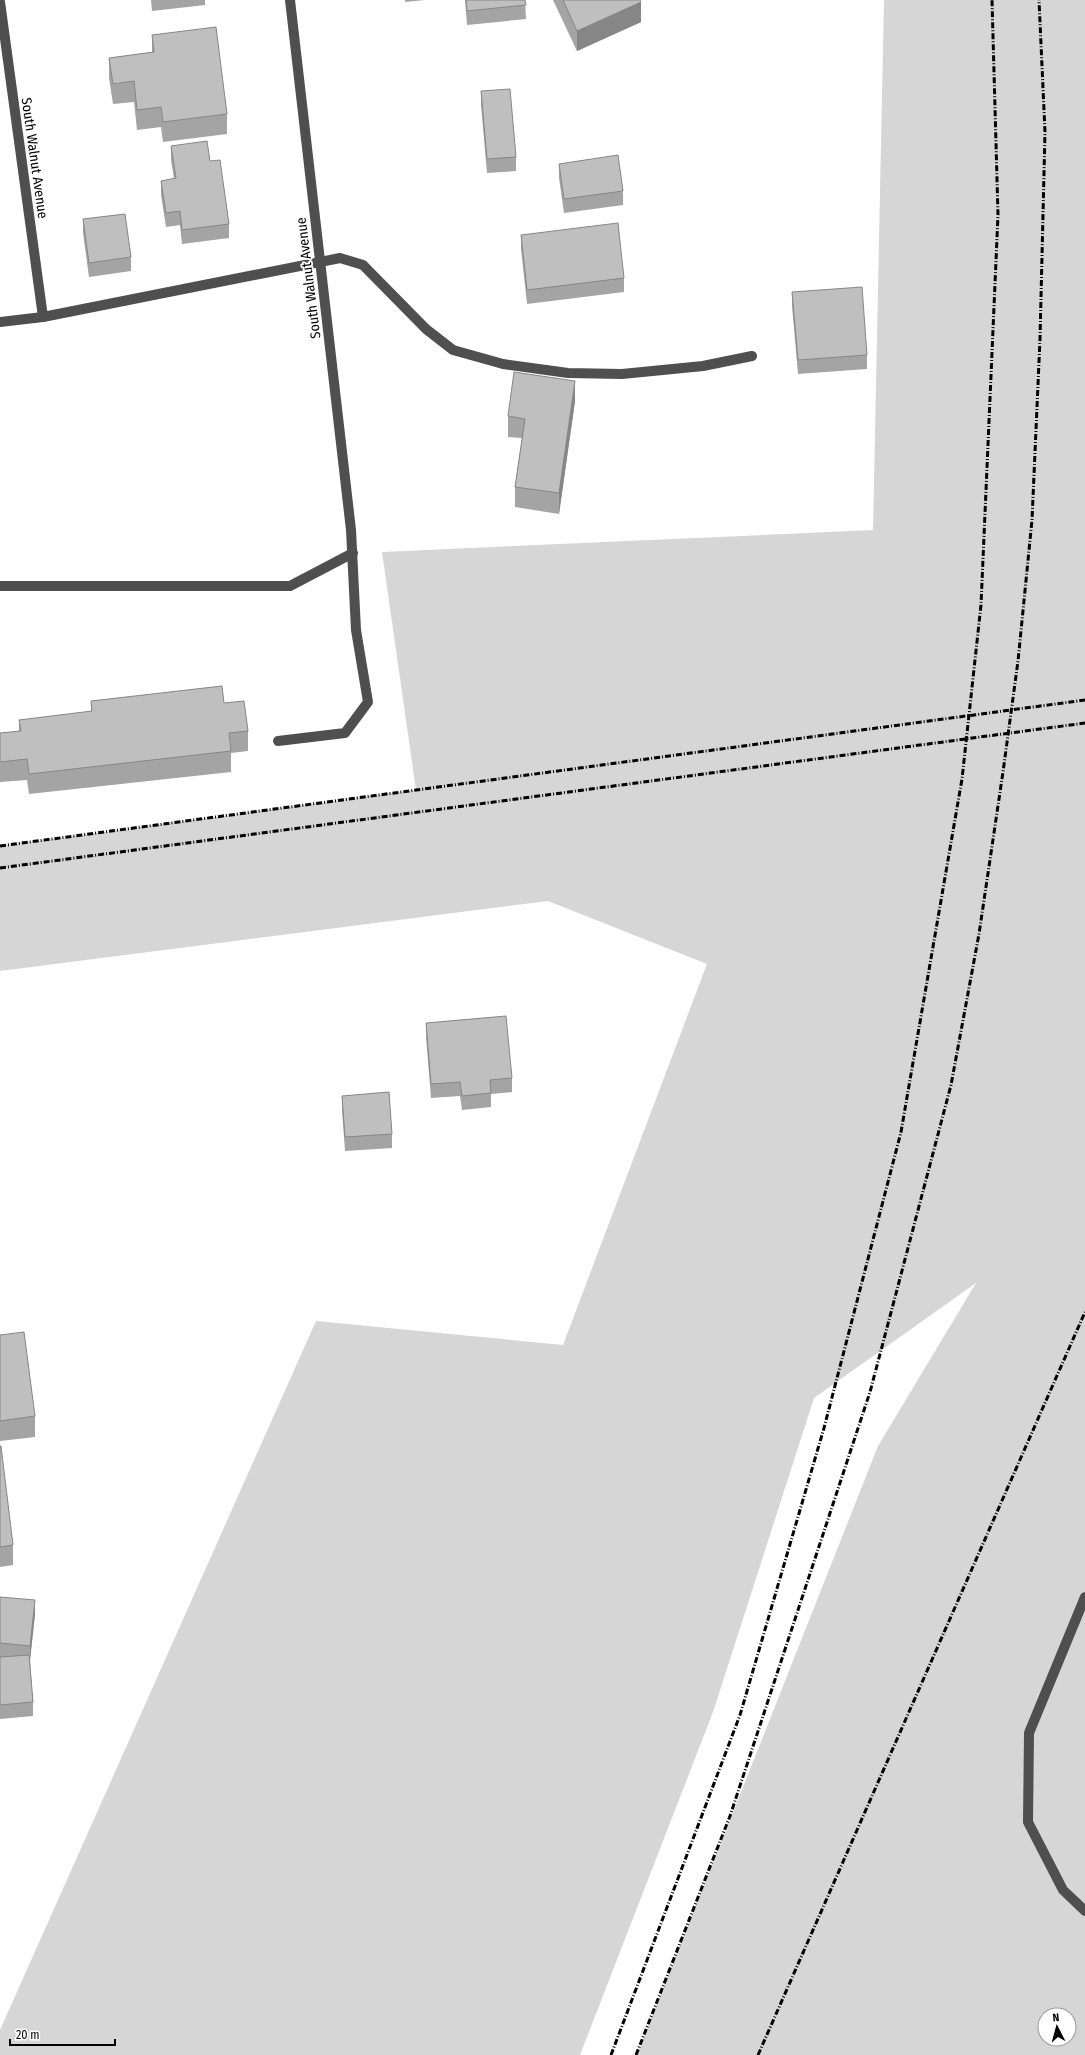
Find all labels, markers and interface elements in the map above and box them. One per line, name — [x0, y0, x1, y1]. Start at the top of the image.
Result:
street label: South Walnut Avenue — [18, 96, 51, 220]
street label: South Walnut Avenue — [293, 216, 324, 340]
north arrow — [1037, 2007, 1077, 2047]
text: N — [1052, 2011, 1060, 2024]
scale bar — [10, 2021, 115, 2047]
text: 20 m — [16, 2028, 40, 2042]

